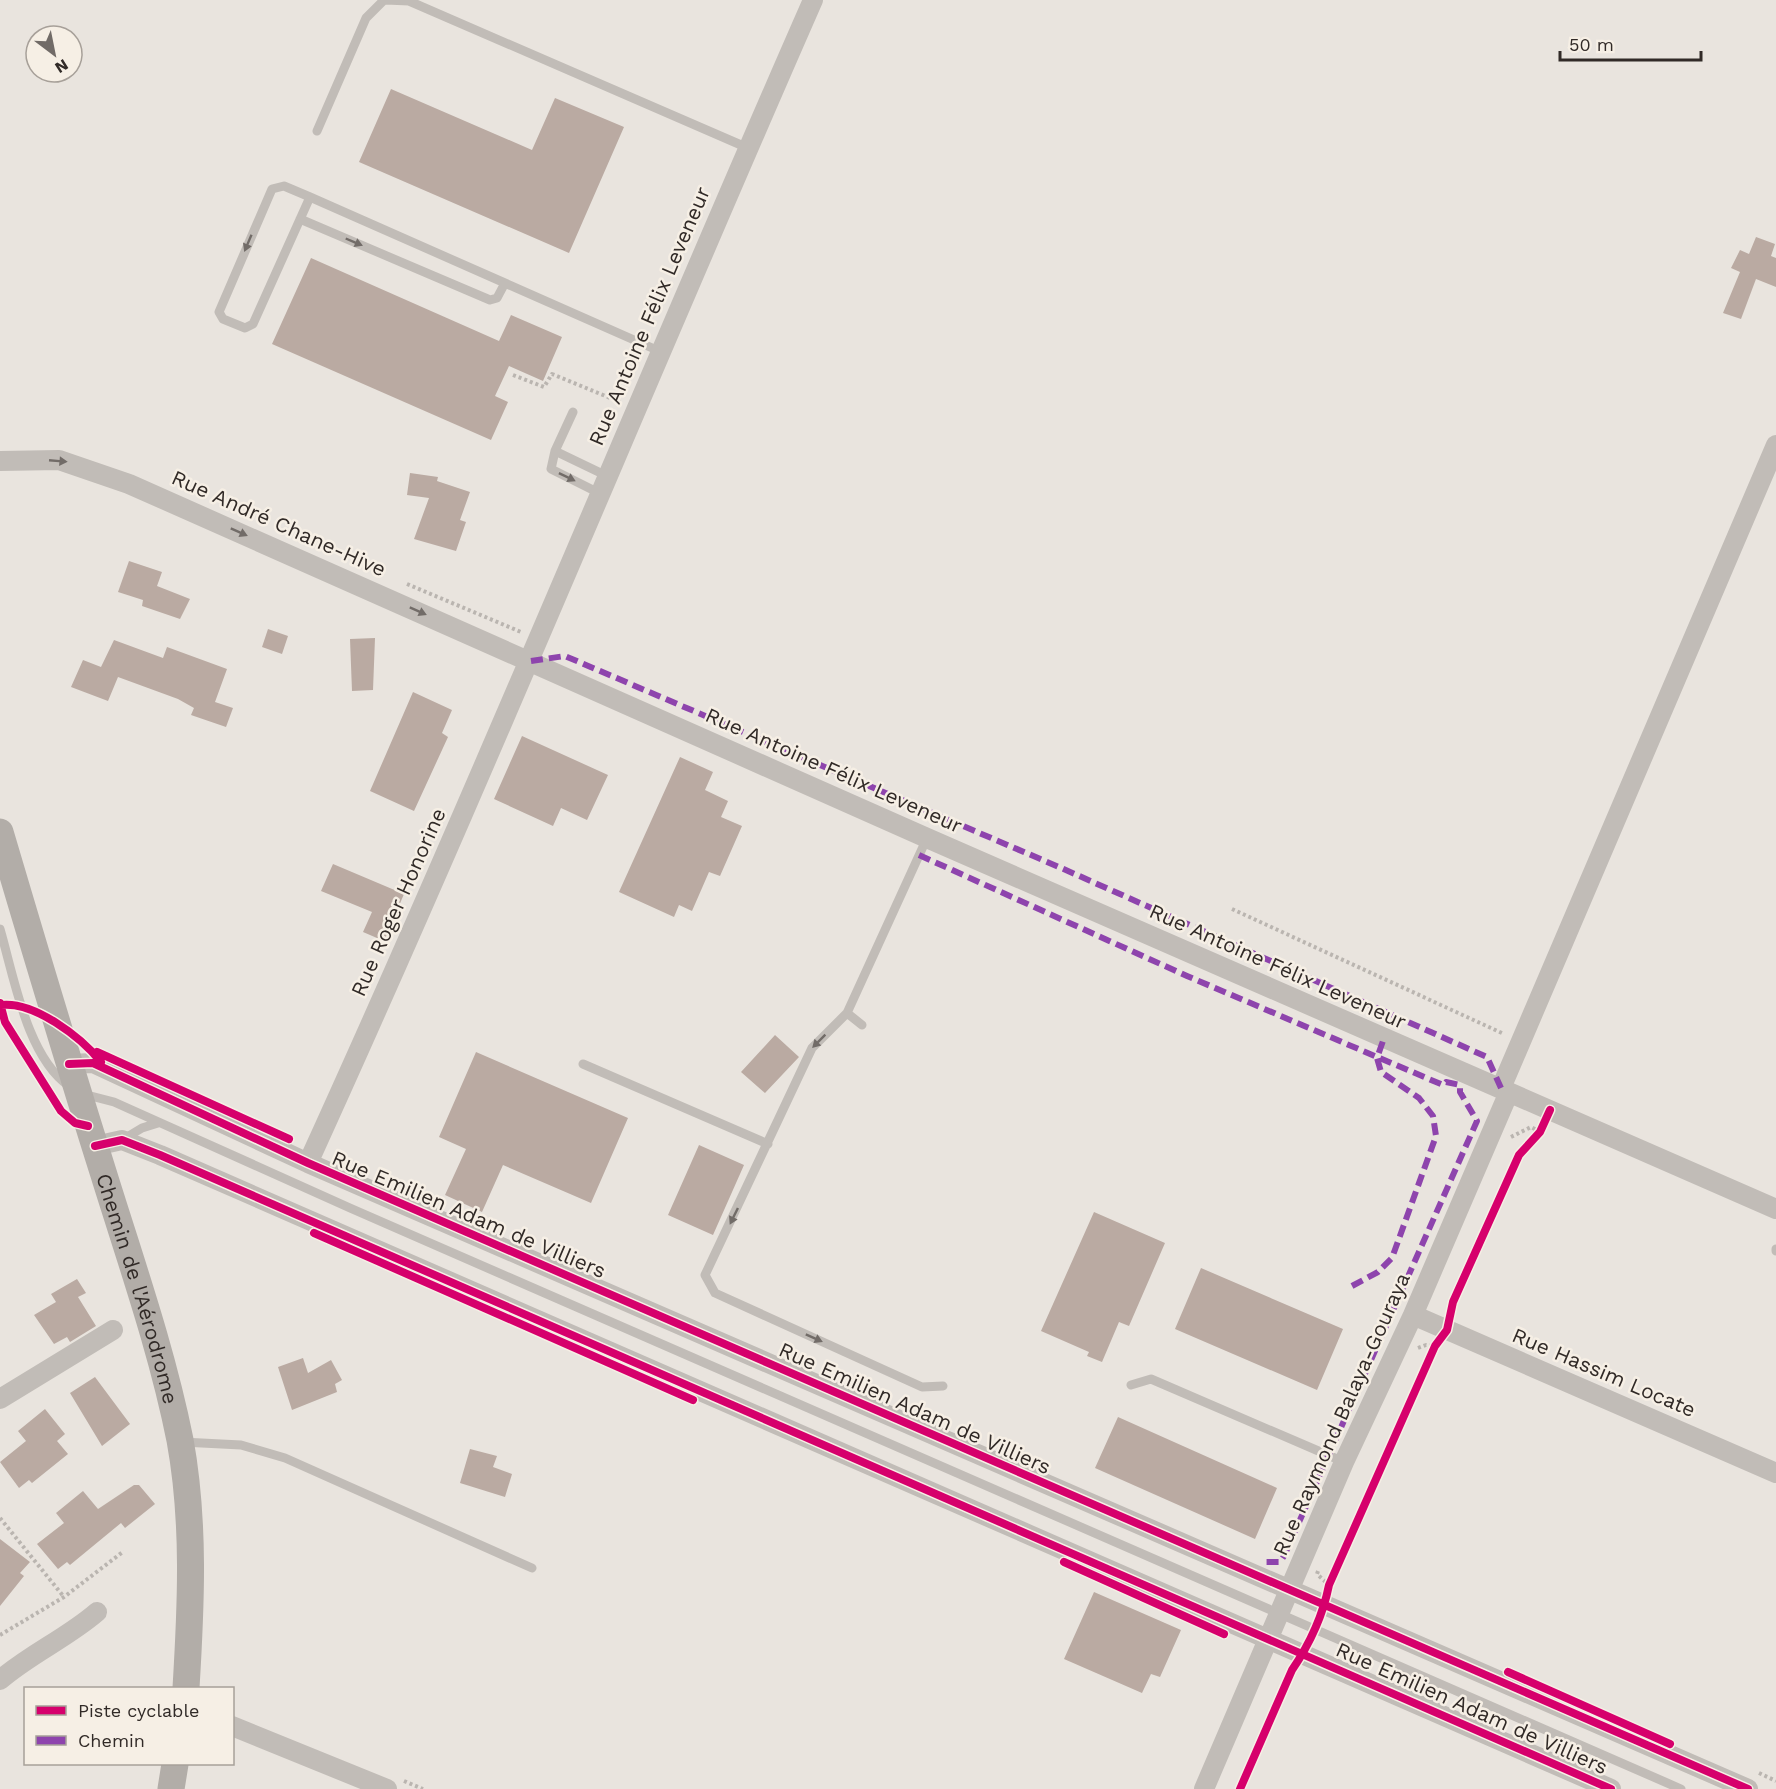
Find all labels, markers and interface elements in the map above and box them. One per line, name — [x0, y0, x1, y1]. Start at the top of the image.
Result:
north arrow — [24, 24, 84, 84]
scale bar — [1560, 24, 1701, 62]
text: 50 m — [1569, 34, 1614, 55]
text: N — [52, 55, 72, 77]
street label: Rue Antoine Félix Leveneur — [583, 183, 715, 449]
one-way arrow — [243, 234, 252, 252]
one-way arrow — [345, 237, 363, 247]
one-way arrow — [49, 456, 68, 466]
street label: Rue André Chane-Hive — [168, 464, 390, 582]
one-way arrow — [558, 472, 575, 481]
one-way arrow — [230, 528, 248, 538]
one-way arrow — [409, 606, 426, 615]
street label: Rue Antoine Félix Leveneur — [702, 702, 967, 838]
street label: Rue Roger Honorine — [345, 804, 451, 1000]
street label: Rue Antoine Félix Leveneur — [1146, 898, 1411, 1034]
one-way arrow — [812, 1034, 826, 1048]
street label: Rue Emilien Adam de Villiers — [328, 1145, 610, 1283]
street label: Chemin de l'Aérodrome — [92, 1170, 184, 1406]
one-way arrow — [729, 1207, 738, 1224]
street label: Rue Raymond Balaya-Gouraya — [1267, 1269, 1415, 1559]
street label: Rue Hassim Locate — [1508, 1322, 1700, 1422]
one-way arrow — [805, 1334, 823, 1343]
street label: Rue Emilien Adam de Villiers — [775, 1337, 1055, 1479]
street label: Rue Emilien Adam de Villiers — [1332, 1637, 1612, 1779]
legend — [24, 1687, 234, 1765]
text: Piste cyclable — [78, 1700, 199, 1721]
text: Chemin — [78, 1730, 145, 1751]

